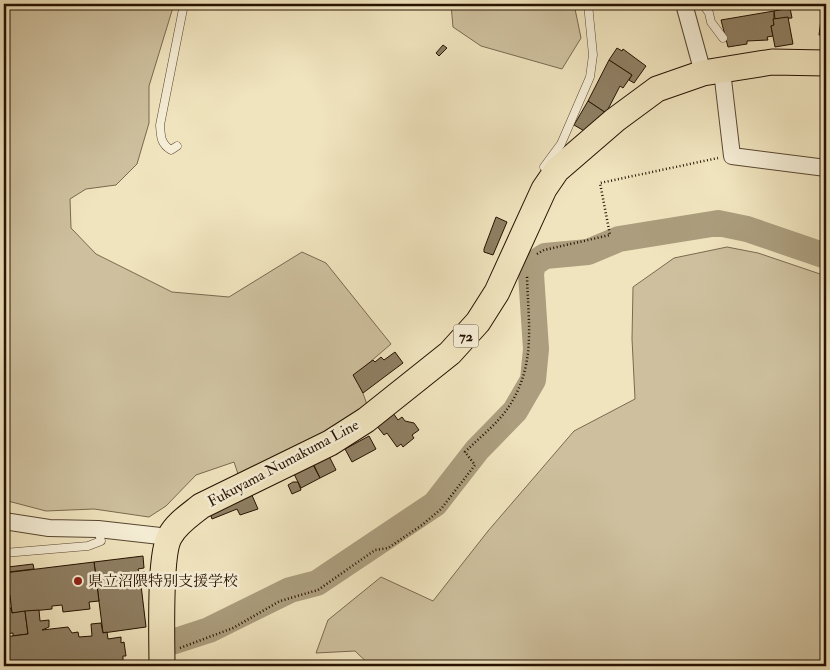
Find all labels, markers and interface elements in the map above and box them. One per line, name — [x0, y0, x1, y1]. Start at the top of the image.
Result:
road number: 72 — [454, 324, 478, 348]
street label: Fukuyama Numakuma Line — [204, 415, 362, 511]
place label: 県立沼隈特別支援学校 — [88, 572, 238, 591]
marker: 県立沼隈特別支援学校 — [72, 575, 84, 587]

